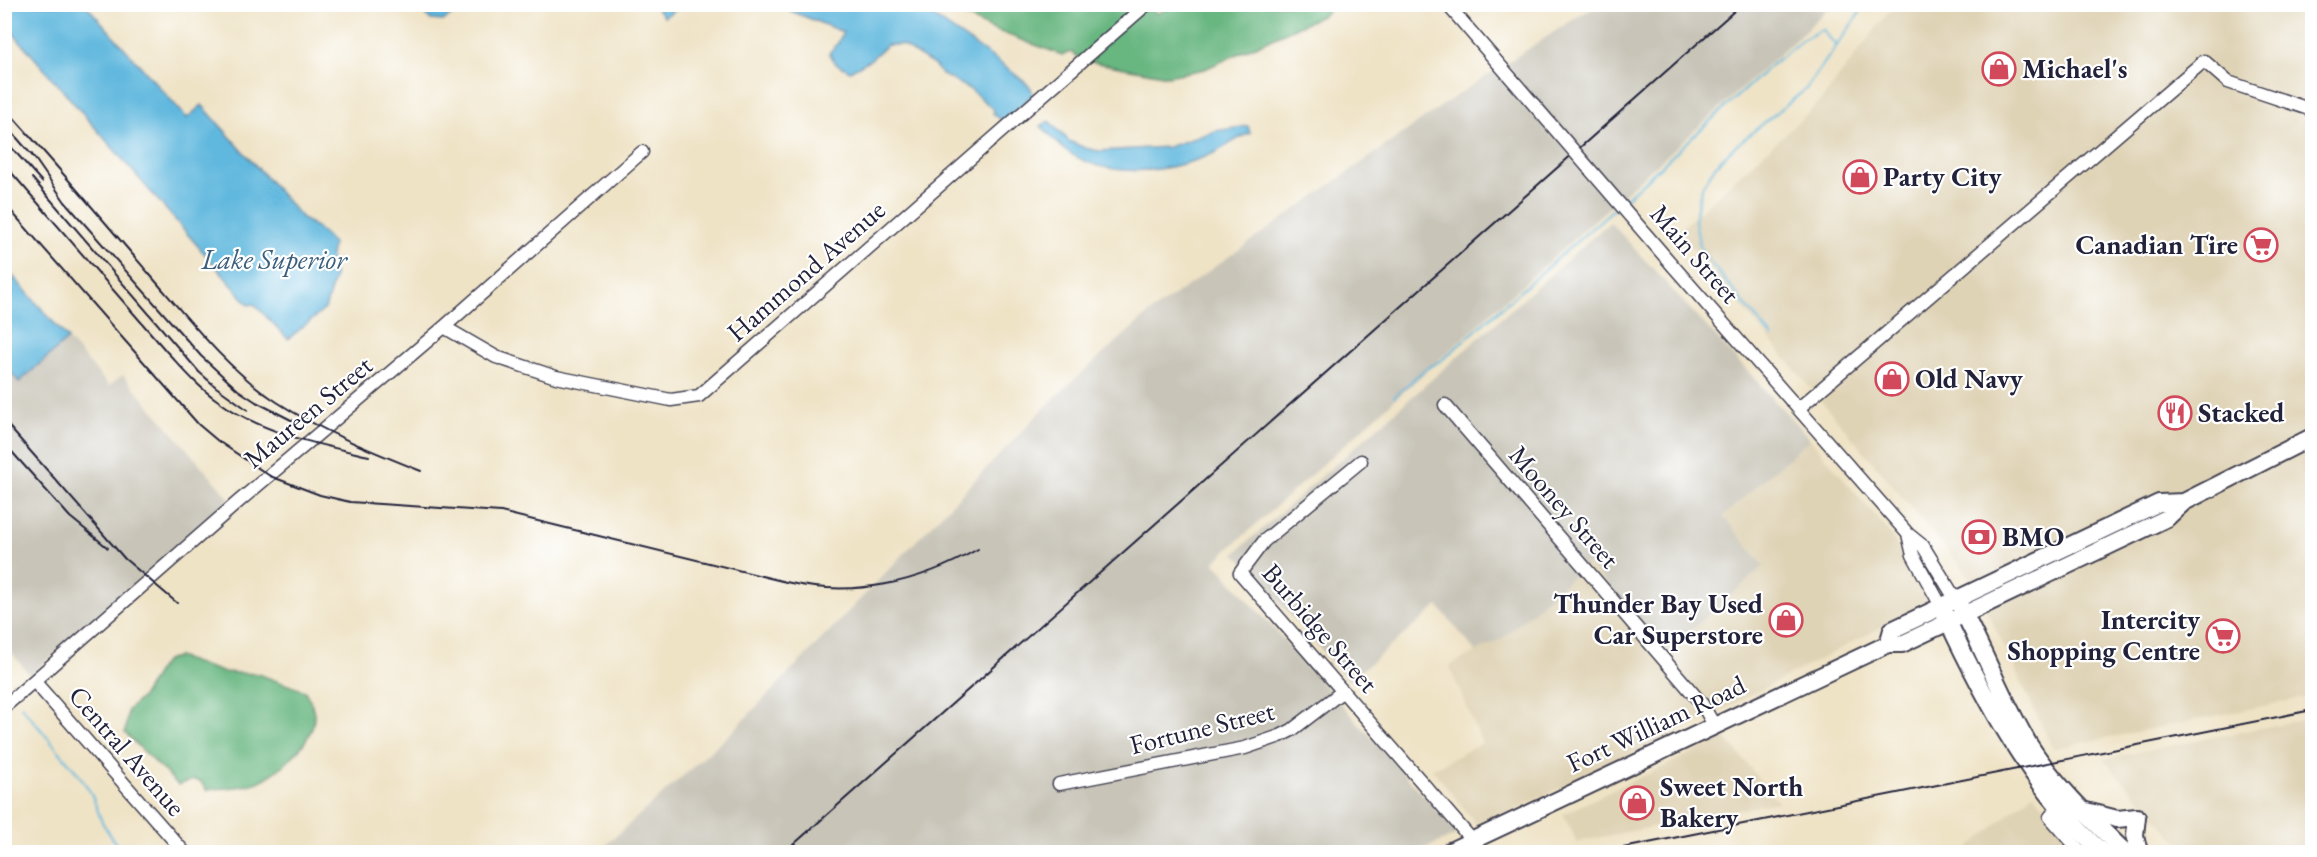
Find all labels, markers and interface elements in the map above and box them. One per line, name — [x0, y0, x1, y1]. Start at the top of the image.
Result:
shop icon: Michael's — [1981, 51, 2017, 87]
place label: Michael's — [2022, 51, 2128, 86]
shop icon: Party City — [1842, 159, 1878, 195]
place label: Party City — [1883, 159, 2002, 194]
street label: Hammond Avenue — [719, 192, 892, 349]
street label: Main Street — [1643, 197, 1748, 311]
place label: Canadian Tire — [2076, 227, 2238, 262]
supermarket icon: Canadian Tire — [2243, 227, 2279, 263]
water label: Lake Superior — [200, 241, 348, 277]
street label: Maureen Street — [236, 347, 380, 476]
shop icon: Old Navy — [1874, 361, 1910, 397]
place label: Old Navy — [1915, 361, 2024, 396]
restaurant icon: Stacked — [2157, 395, 2193, 431]
place label: Stacked — [2198, 395, 2285, 430]
street label: Mooney Street — [1501, 438, 1628, 576]
bank icon: BMO — [1961, 519, 1997, 555]
place label: BMO — [2002, 519, 2064, 554]
street label: Burbidge Street — [1255, 556, 1386, 700]
place label: Thunder Bay Used Car Superstore — [1553, 586, 1763, 652]
shop icon: Thunder Bay Used Car Superstore — [1768, 602, 1804, 638]
place label: Intercity Shopping Centre — [2008, 602, 2201, 668]
supermarket icon: Intercity Shopping Centre — [2205, 618, 2241, 654]
street label: Fort William Road — [1561, 667, 1751, 780]
street label: Central Avenue — [61, 678, 194, 823]
street label: Fortune Street — [1126, 693, 1278, 762]
place label: Sweet North Bakery — [1660, 769, 1803, 835]
shop icon: Sweet North Bakery — [1619, 785, 1655, 821]

